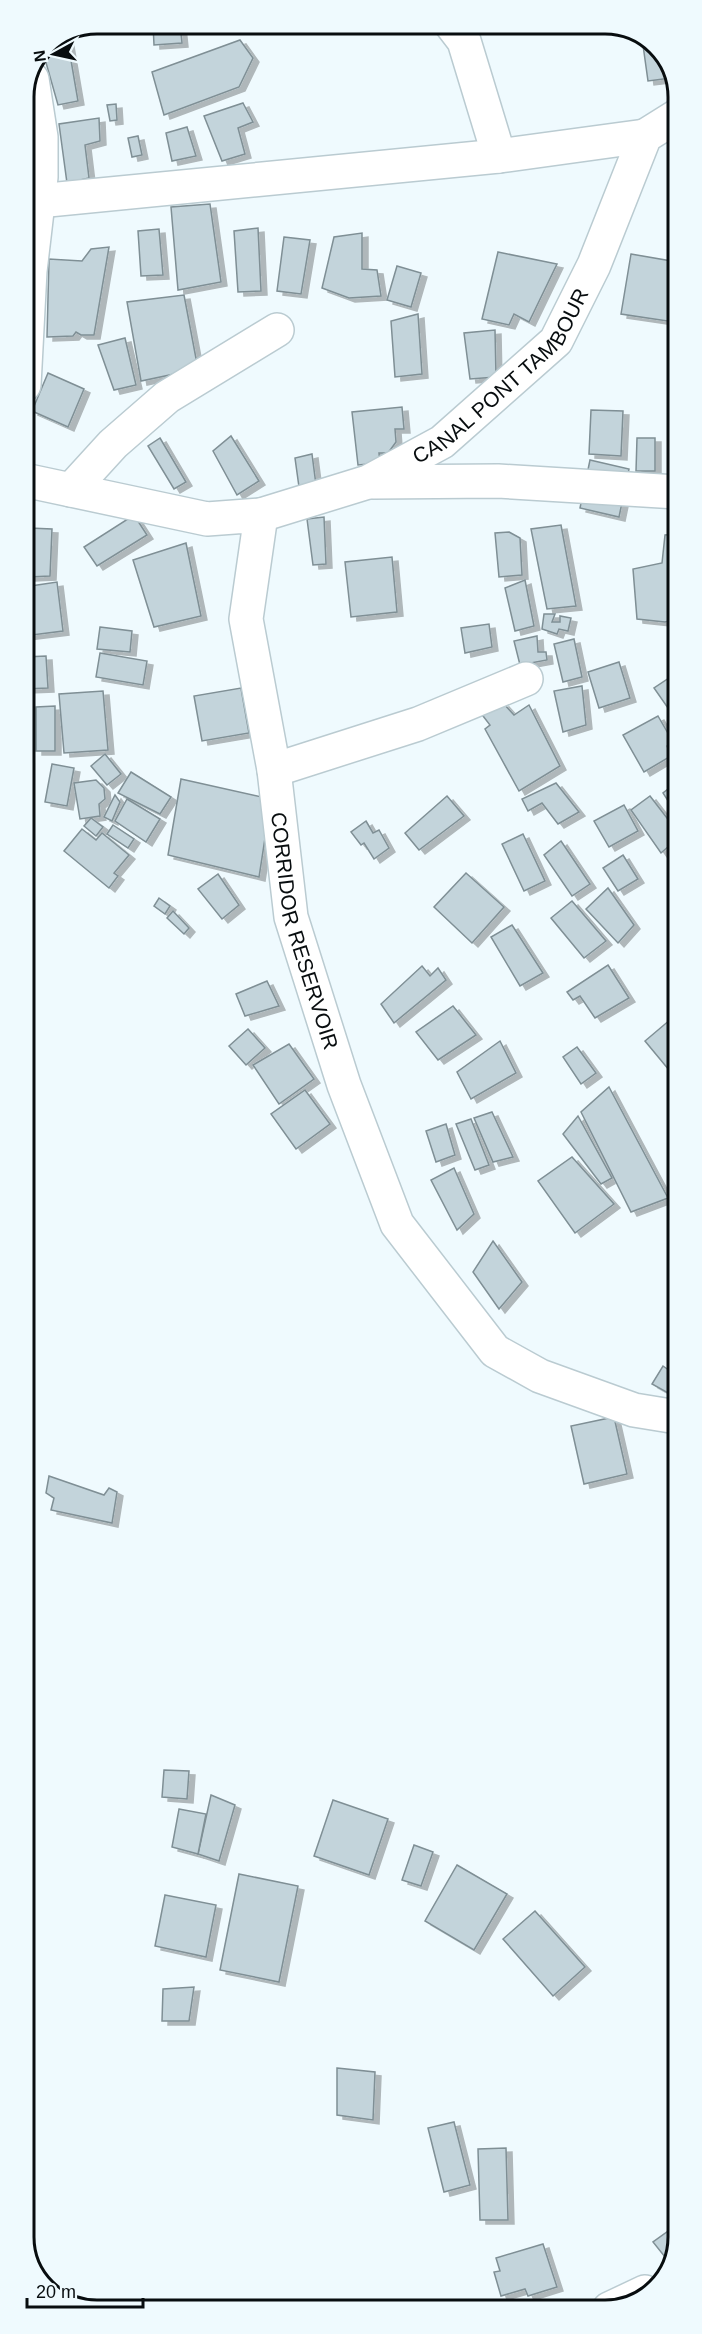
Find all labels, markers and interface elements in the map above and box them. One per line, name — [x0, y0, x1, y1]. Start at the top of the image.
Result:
north arrow — [24, 24, 84, 84]
text: N — [30, 49, 49, 63]
street label: CANAL PONT TAMBOUR — [408, 284, 592, 467]
street label: CORRIDOR RESERVOIR — [267, 811, 343, 1052]
scale bar — [27, 2271, 142, 2309]
text: 20 m — [36, 2282, 76, 2302]

